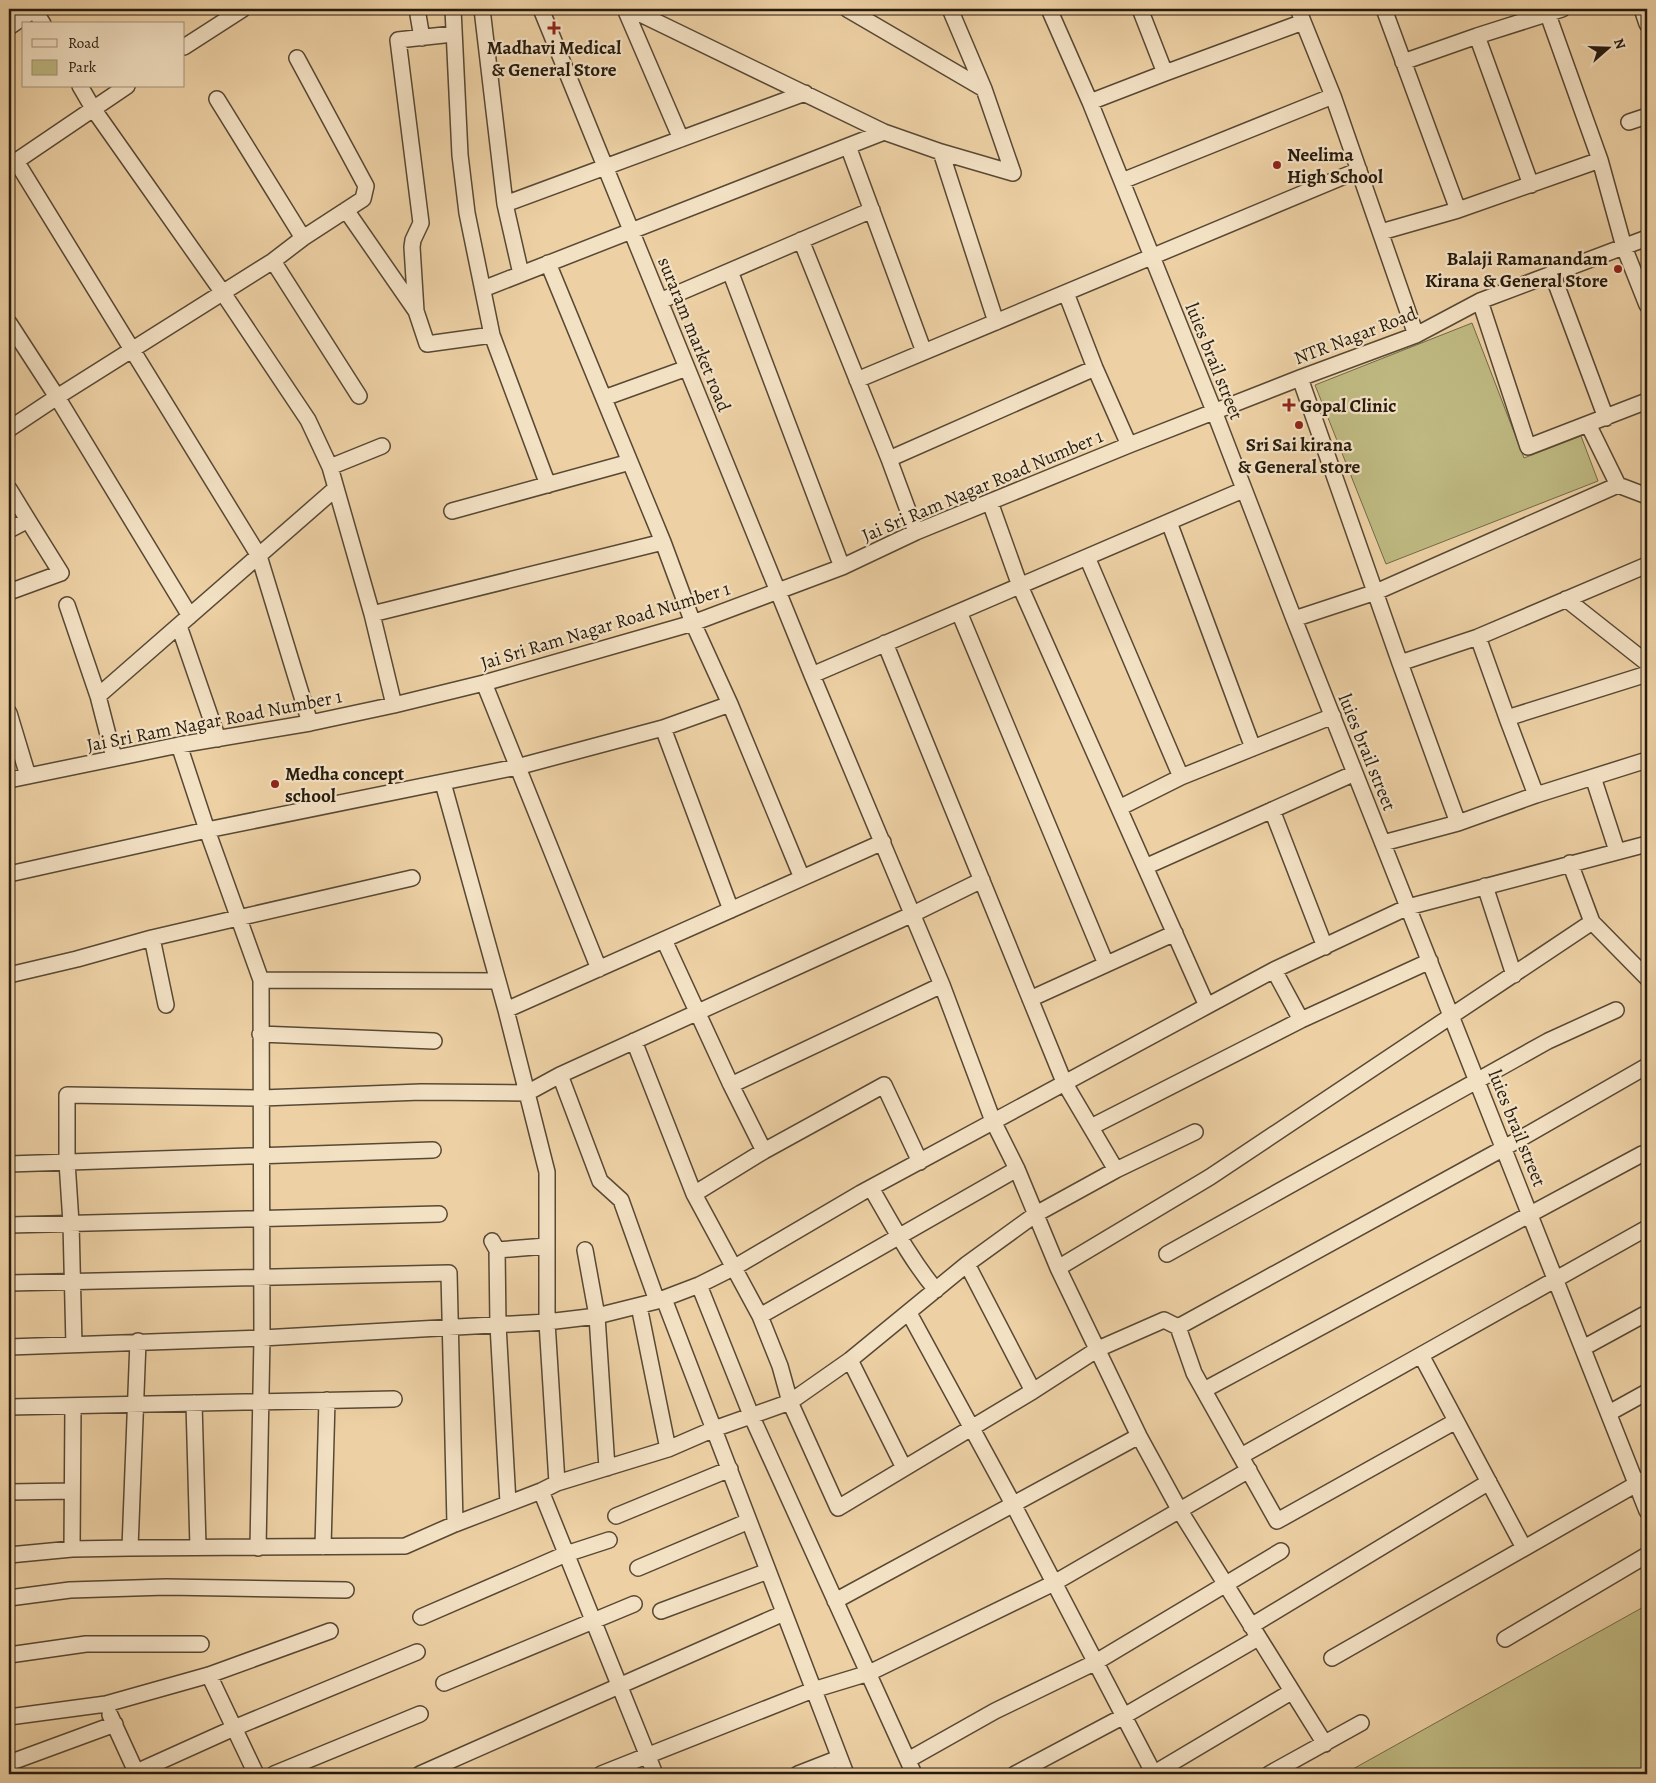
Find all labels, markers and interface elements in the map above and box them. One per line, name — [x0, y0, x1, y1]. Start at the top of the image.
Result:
legend — [22, 22, 185, 88]
marker: Madhavi Medical & General Store — [548, 22, 560, 34]
north arrow — [1584, 22, 1634, 72]
text: Road — [68, 33, 100, 53]
place label: Madhavi Medical & General Store — [487, 35, 621, 83]
text: N — [1609, 36, 1630, 52]
text: Park — [68, 57, 97, 77]
place label: Neelima High School — [1287, 142, 1383, 190]
marker: Neelima High School — [1271, 159, 1283, 171]
place label: Balaji Ramanandam Kirana & General Store — [1425, 246, 1608, 294]
street label: suraram market road — [651, 253, 737, 416]
marker: Balaji Ramanandam Kirana & General Store — [1612, 263, 1624, 275]
street label: luies brail street — [1179, 299, 1249, 424]
street label: NTR Nagar Road — [1290, 300, 1421, 371]
place label: Gopal Clinic — [1300, 393, 1396, 419]
marker: Gopal Clinic — [1282, 398, 1296, 412]
marker: Sri Sai kirana & General store — [1293, 419, 1305, 431]
street label: Jai Sri Ram Nagar Road Number 1 — [858, 423, 1107, 549]
place label: Sri Sai kirana & General store — [1238, 432, 1361, 480]
street label: Jai Sri Ram Nagar Road Number 1 — [477, 575, 734, 676]
street label: Jai Sri Ram Nagar Road Number 1 — [84, 683, 345, 759]
street label: luies brail street — [1332, 690, 1402, 815]
place label: Medha concept school — [285, 761, 405, 809]
marker: Medha concept school — [269, 778, 281, 790]
street label: luies brail street — [1482, 1066, 1552, 1191]

